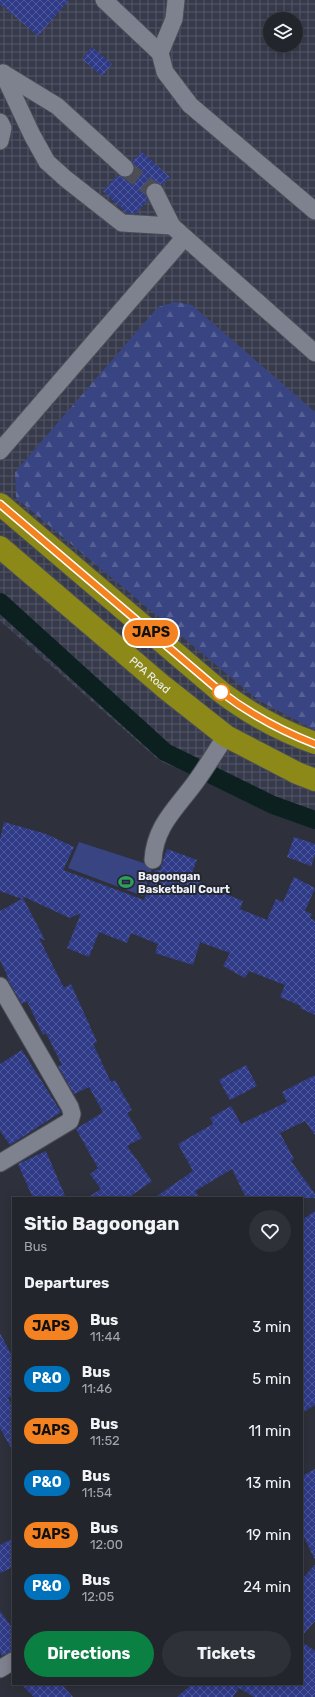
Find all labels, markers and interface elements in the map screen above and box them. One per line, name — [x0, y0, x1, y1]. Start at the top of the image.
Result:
map controls — [263, 12, 303, 52]
button: layers — [263, 12, 303, 52]
line badge: JAPS — [123, 620, 179, 646]
text: JAPS — [132, 624, 170, 641]
street label: PPA Road — [127, 654, 173, 696]
unlabelled marker — [212, 683, 230, 701]
place label: Bagoongan Basketball Court — [138, 870, 230, 896]
sports icon: Bagoongan Basketball Court — [117, 873, 135, 891]
button: heart — [249, 1210, 291, 1252]
text: Sitio Bagoongan — [24, 1212, 180, 1235]
text: Bus — [24, 1239, 47, 1254]
text: Departures — [24, 1274, 109, 1292]
text: Bus — [90, 1311, 118, 1329]
text: JAPS — [32, 1318, 70, 1335]
text: 3 min — [252, 1318, 291, 1336]
text: 11:44 — [90, 1329, 121, 1344]
text: Bus — [82, 1363, 110, 1381]
text: P&O — [32, 1370, 62, 1387]
text: 5 min — [252, 1370, 291, 1388]
text: 11:46 — [82, 1381, 112, 1396]
text: Bus — [90, 1415, 118, 1433]
text: JAPS — [32, 1422, 70, 1439]
text: 11 min — [248, 1422, 291, 1440]
text: 11:52 — [90, 1433, 120, 1448]
text: Bus — [82, 1467, 110, 1485]
text: P&O — [32, 1474, 62, 1491]
text: 13 min — [246, 1474, 291, 1492]
text: 11:54 — [82, 1485, 112, 1500]
text: Bus — [90, 1519, 118, 1537]
text: JAPS — [32, 1526, 70, 1543]
text: 19 min — [246, 1526, 291, 1544]
text: 12:00 — [90, 1537, 123, 1552]
text: Bus — [82, 1571, 110, 1589]
text: P&O — [32, 1578, 62, 1595]
text: 24 min — [243, 1578, 291, 1596]
text: 12:05 — [82, 1589, 114, 1604]
button: Directions — [24, 1631, 154, 1677]
button: Tickets — [162, 1631, 291, 1677]

